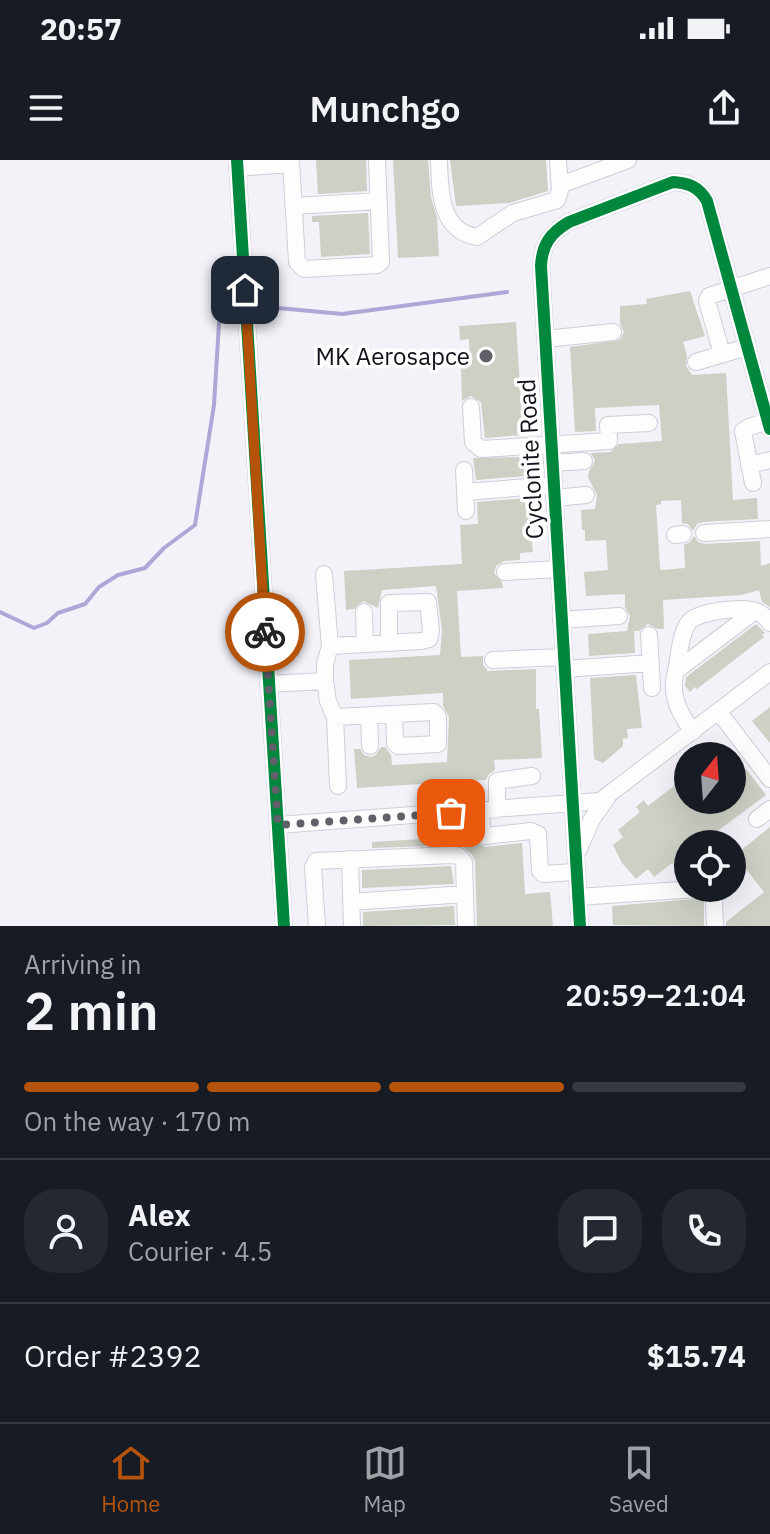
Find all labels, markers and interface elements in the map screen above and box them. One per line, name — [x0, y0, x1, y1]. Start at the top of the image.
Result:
text: 20:57 — [40, 9, 122, 48]
text: Munchgo — [309, 85, 461, 132]
icon: menu — [24, 86, 68, 130]
icon: share — [702, 86, 746, 130]
pin — [211, 256, 279, 324]
icon: home — [223, 268, 267, 312]
place label: MK Aerosapce — [315, 340, 470, 372]
marker: MK Aerosapce — [477, 347, 495, 365]
street label: Cyclonite Road — [510, 378, 550, 540]
courier — [225, 592, 305, 672]
icon: bike — [243, 610, 287, 654]
north arrow — [674, 742, 746, 814]
map controls — [674, 742, 746, 902]
pin — [417, 779, 485, 847]
icon: bag — [429, 791, 473, 835]
button: locate — [674, 830, 746, 902]
text: Arriving in — [24, 947, 141, 981]
text: 20:59–21:04 — [565, 975, 746, 1014]
text: 2 min — [24, 977, 159, 1044]
text: On the way · 170 m — [24, 1104, 250, 1138]
button: person — [24, 1189, 108, 1273]
button: chat — [558, 1189, 642, 1273]
button: phone — [662, 1189, 746, 1273]
text: Alex — [128, 1195, 191, 1234]
text: Courier · 4.5 — [128, 1234, 272, 1268]
text: Order #2392 — [24, 1336, 201, 1375]
text: $15.74 — [647, 1336, 746, 1375]
tab: Home — [101, 1441, 160, 1518]
tab: Map — [363, 1441, 407, 1518]
tab: Saved — [609, 1441, 669, 1518]

